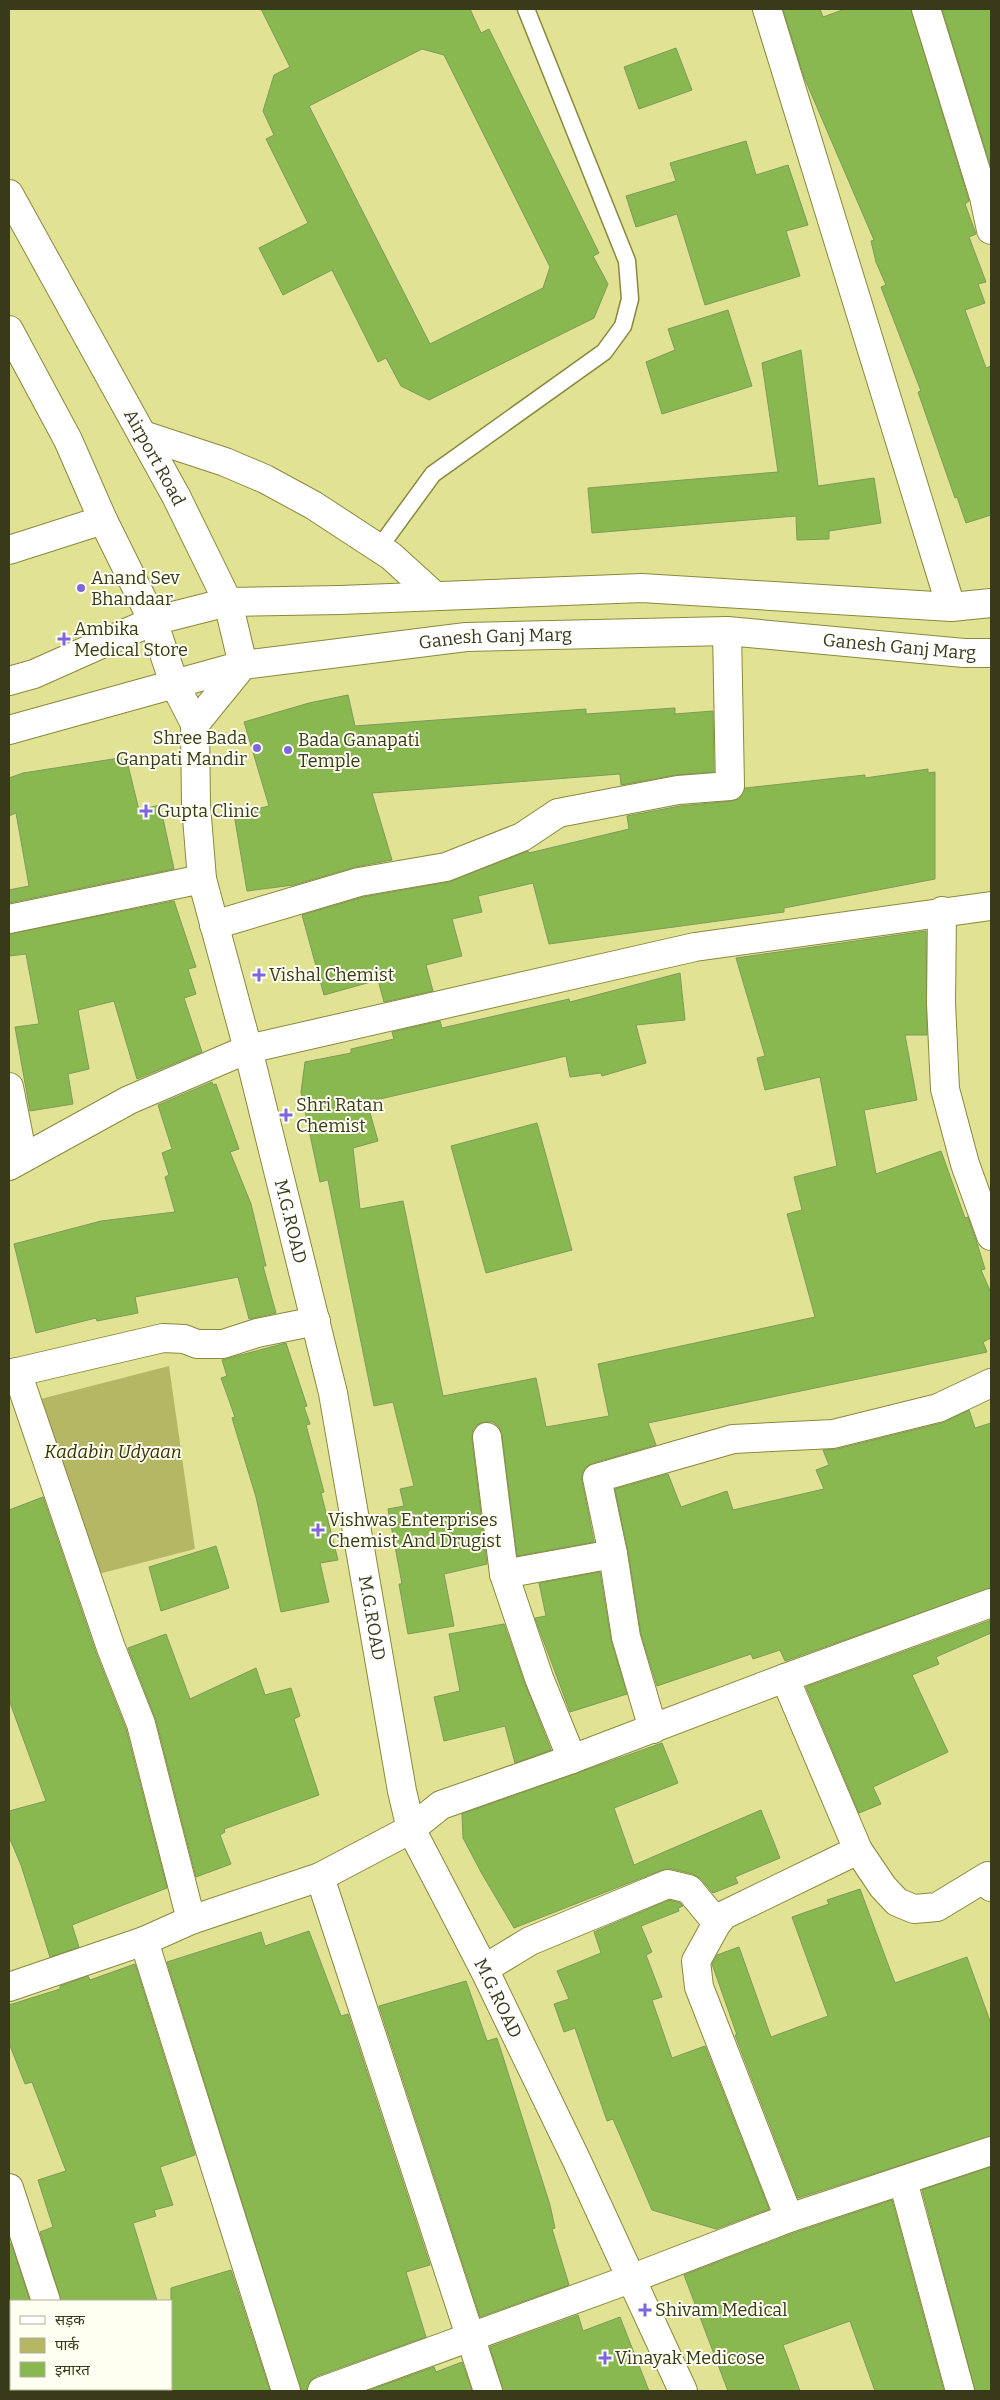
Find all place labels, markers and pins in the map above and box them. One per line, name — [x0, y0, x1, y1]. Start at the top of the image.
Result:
place label: Anand Sev Bhandaar — [91, 567, 180, 610]
marker: Anand Sev Bhandaar — [75, 582, 87, 594]
place label: Ambika Medical Store — [74, 618, 188, 661]
marker: Ambika Medical Store — [58, 633, 70, 645]
place label: Shree Bada Ganpati Mandir — [116, 727, 247, 770]
place label: Bada Ganapati Temple — [298, 729, 420, 772]
marker: Shree Bada Ganpati Mandir — [251, 742, 263, 754]
marker: Bada Ganapati Temple — [282, 744, 294, 756]
place label: Gupta Clinic — [157, 800, 259, 822]
marker: Gupta Clinic — [139, 804, 153, 818]
place label: Vishal Chemist — [269, 964, 395, 986]
marker: Vishal Chemist — [253, 969, 265, 981]
place label: Shri Ratan Chemist — [296, 1094, 384, 1137]
marker: Shri Ratan Chemist — [280, 1109, 292, 1121]
place label: Vishwas Enterprises Chemist And Drugist — [328, 1509, 502, 1552]
marker: Vishwas Enterprises Chemist And Drugist — [312, 1524, 324, 1536]
place label: Shivam Medical — [655, 2299, 787, 2321]
marker: Shivam Medical — [639, 2304, 651, 2316]
place label: Vinayak Medicose — [615, 2347, 765, 2369]
marker: Vinayak Medicose — [599, 2352, 611, 2364]

